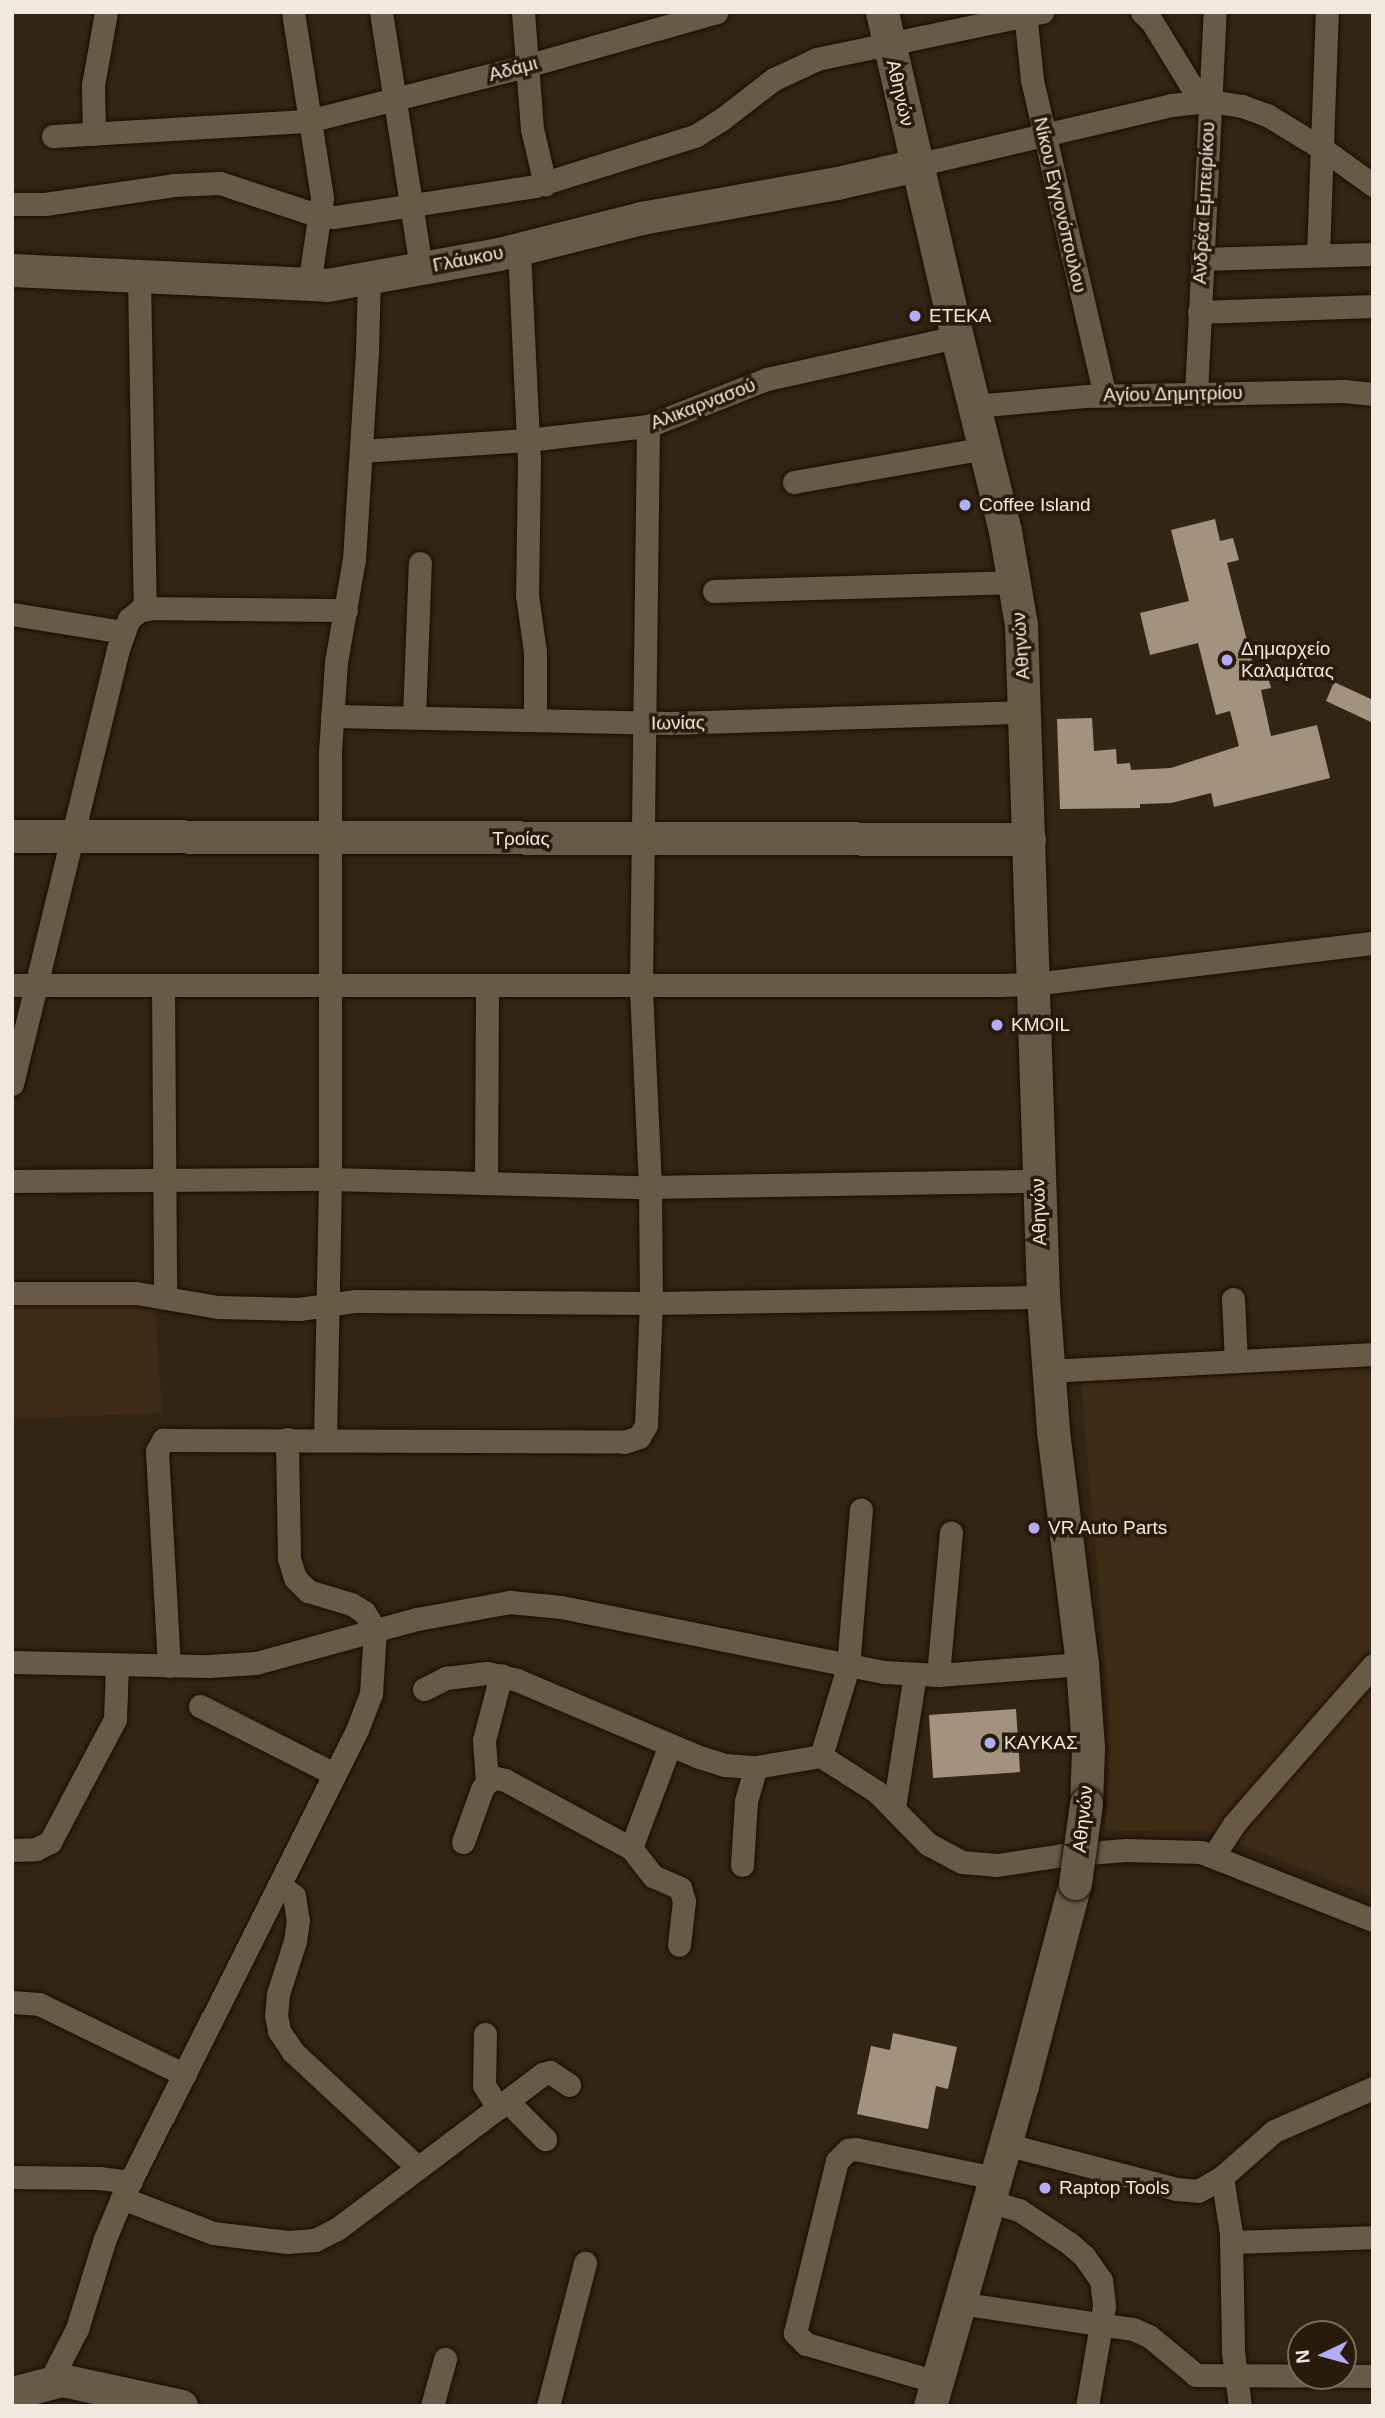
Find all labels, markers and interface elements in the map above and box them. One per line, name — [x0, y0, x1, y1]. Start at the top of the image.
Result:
street label: Αδάμι — [486, 52, 540, 86]
street label: Αθηνών — [881, 57, 919, 129]
street label: Νίκου Εγγονόπουλου — [1029, 115, 1091, 295]
street label: Ανδρέα Εμπειρίκου — [1188, 121, 1220, 285]
street label: Γλάυκου — [431, 241, 505, 277]
place label: ΕΤΕΚΑ — [929, 305, 991, 327]
marker: ΕΤΕΚΑ — [907, 308, 923, 324]
street label: Αλικαρνασού — [647, 374, 759, 434]
street label: Αγίου Δημητρίου — [1103, 381, 1243, 407]
place label: Coffee Island — [979, 494, 1091, 516]
marker: Coffee Island — [957, 497, 973, 513]
street label: Αθηνών — [1007, 611, 1035, 681]
place label: Δημαρχείο Καλαμάτας — [1241, 638, 1334, 682]
marker: Δημαρχείο Καλαμάτας — [1219, 652, 1235, 668]
street label: Ιωνίας — [651, 711, 705, 735]
street label: Τροίας — [492, 828, 550, 850]
place label: KMOIL — [1011, 1014, 1070, 1036]
marker: KMOIL — [989, 1017, 1005, 1033]
street label: Αθηνών — [1026, 1178, 1052, 1246]
place label: VR Auto Parts — [1048, 1517, 1168, 1539]
marker: VR Auto Parts — [1026, 1520, 1042, 1536]
place label: ΚΑΥΚΑΣ — [1004, 1732, 1078, 1754]
marker: ΚΑΥΚΑΣ — [982, 1735, 998, 1751]
street label: Αθηνών — [1068, 1784, 1098, 1854]
place label: Raptop Tools — [1059, 2177, 1170, 2199]
marker: Raptop Tools — [1037, 2180, 1053, 2196]
north arrow — [1287, 2320, 1357, 2390]
text: N — [1292, 2349, 1314, 2364]

